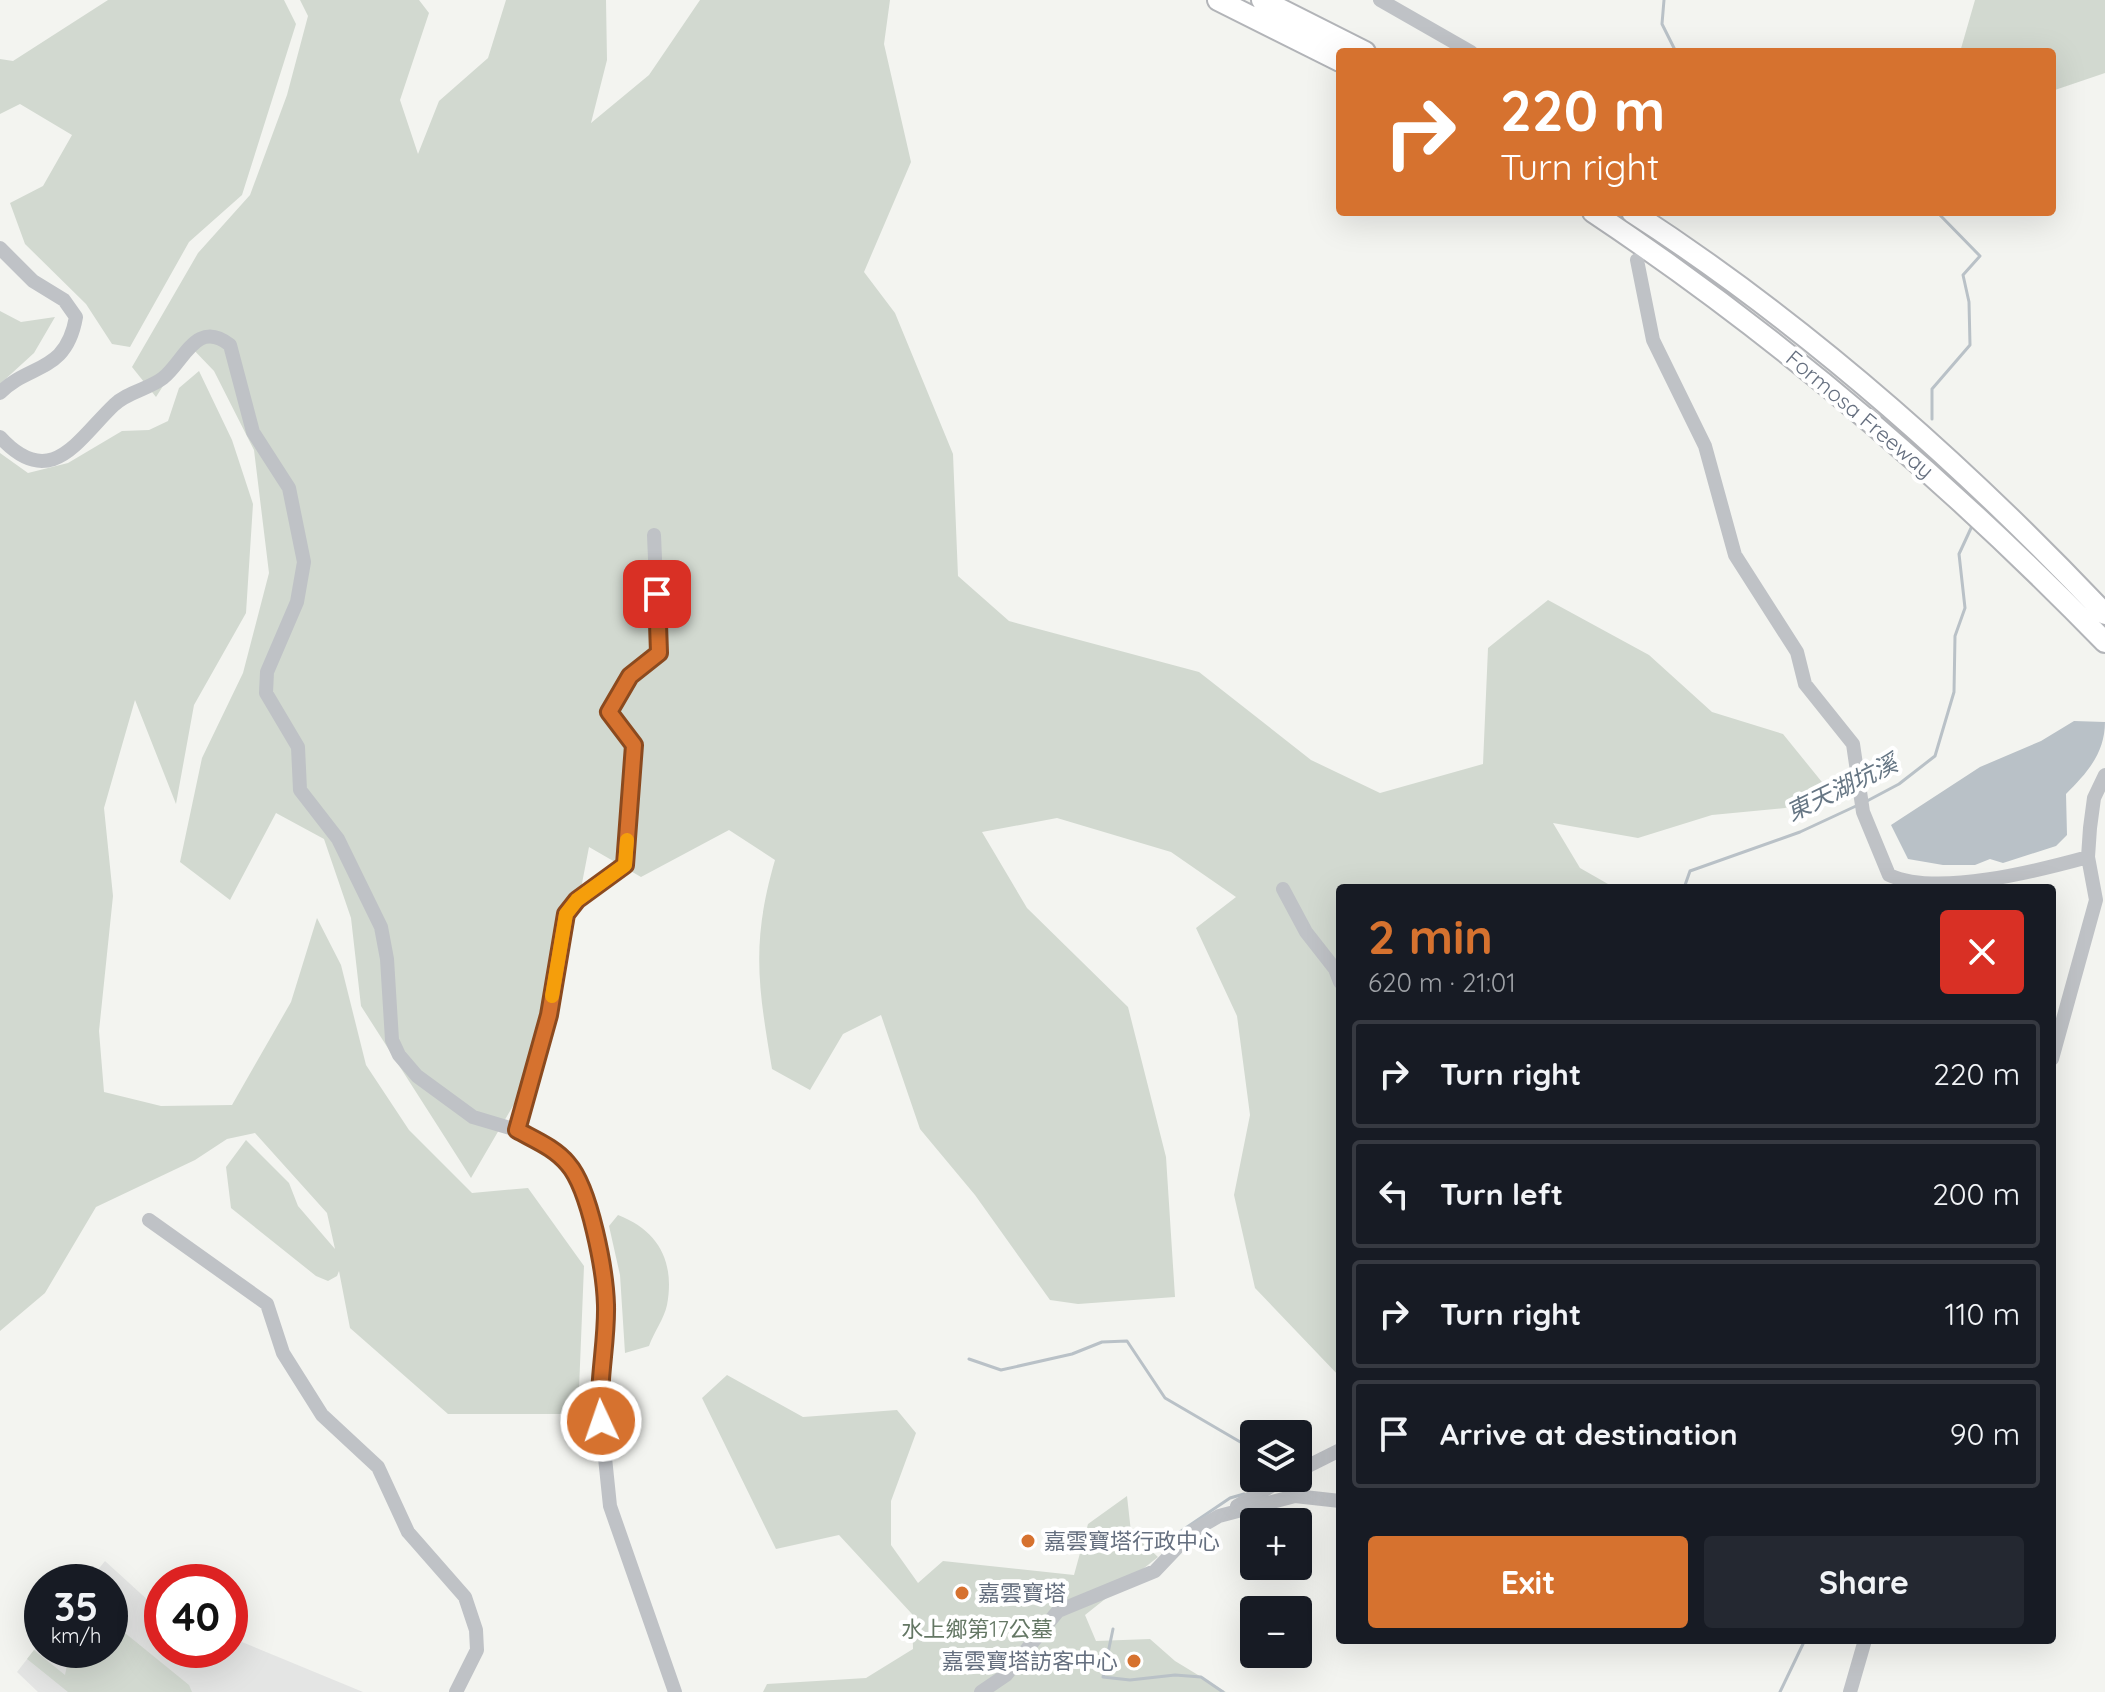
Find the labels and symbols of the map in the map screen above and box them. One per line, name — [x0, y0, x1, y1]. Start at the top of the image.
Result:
street label: Formosa Freeway — [1780, 344, 1940, 484]
pin — [623, 560, 691, 628]
water label: 東天湖坑溪 — [1781, 746, 1905, 827]
position arrow — [559, 1379, 643, 1463]
place label: 嘉雲寶塔行政中心 — [1044, 1527, 1220, 1555]
marker: 嘉雲寶塔行政中心 — [1019, 1532, 1037, 1550]
speed limit sign: 40 — [144, 1564, 248, 1668]
place label: 嘉雲寶塔 — [978, 1579, 1066, 1607]
marker: 嘉雲寶塔 — [953, 1584, 971, 1602]
park label: 水上鄉第17公墓 — [901, 1615, 1053, 1643]
place label: 嘉雲寶塔訪客中心 — [942, 1647, 1118, 1675]
marker: 嘉雲寶塔訪客中心 — [1125, 1652, 1143, 1670]

